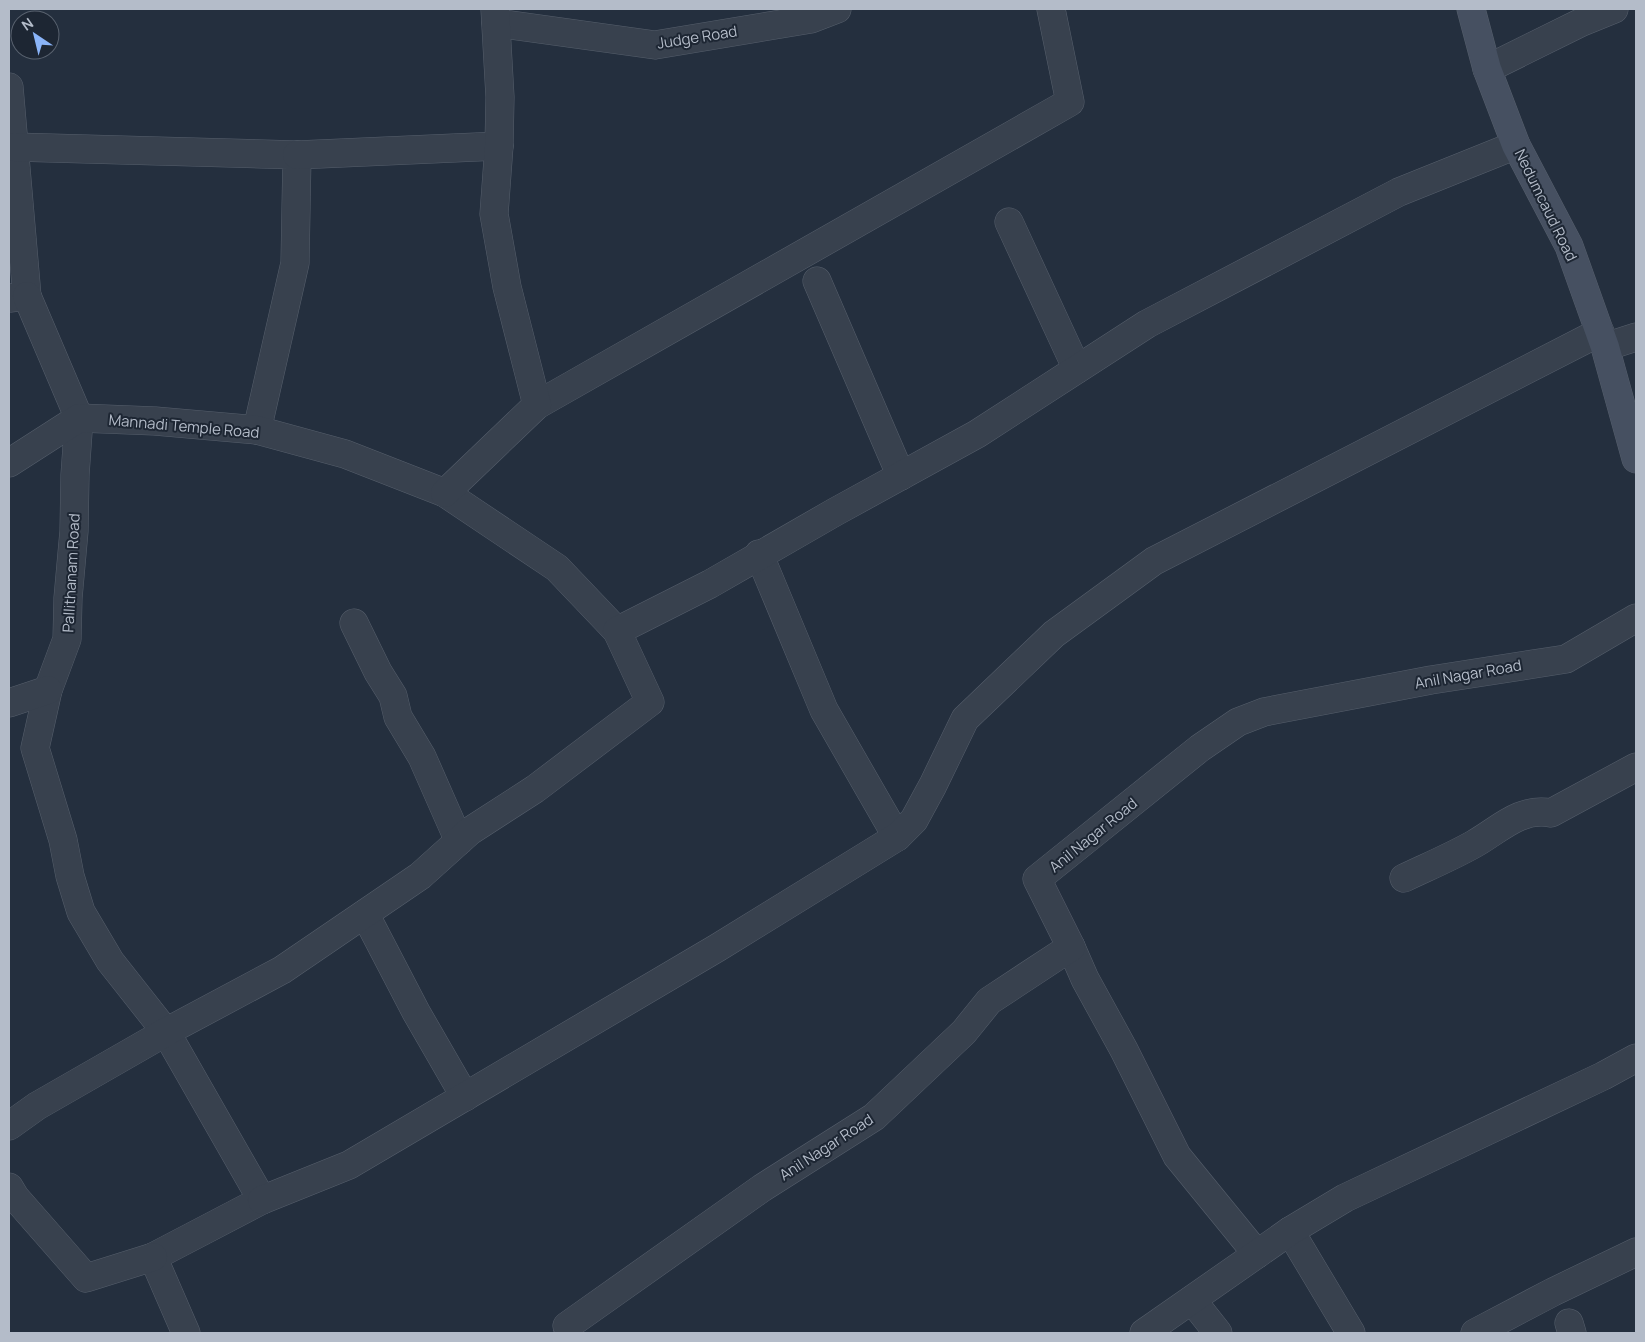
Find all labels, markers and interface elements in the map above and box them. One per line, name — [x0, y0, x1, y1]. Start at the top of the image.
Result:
north arrow — [10, 10, 60, 60]
text: N — [18, 13, 37, 35]
street label: Judge Road — [655, 20, 739, 54]
street label: Nedumcaud Road — [1510, 145, 1582, 265]
street label: Mannadi Temple Road — [108, 409, 260, 443]
street label: Pallithanam Road — [57, 513, 85, 633]
street label: Anil Nagar Road — [1413, 654, 1523, 694]
street label: Anil Nagar Road — [1044, 793, 1142, 877]
street label: Anil Nagar Road — [775, 1109, 877, 1185]

